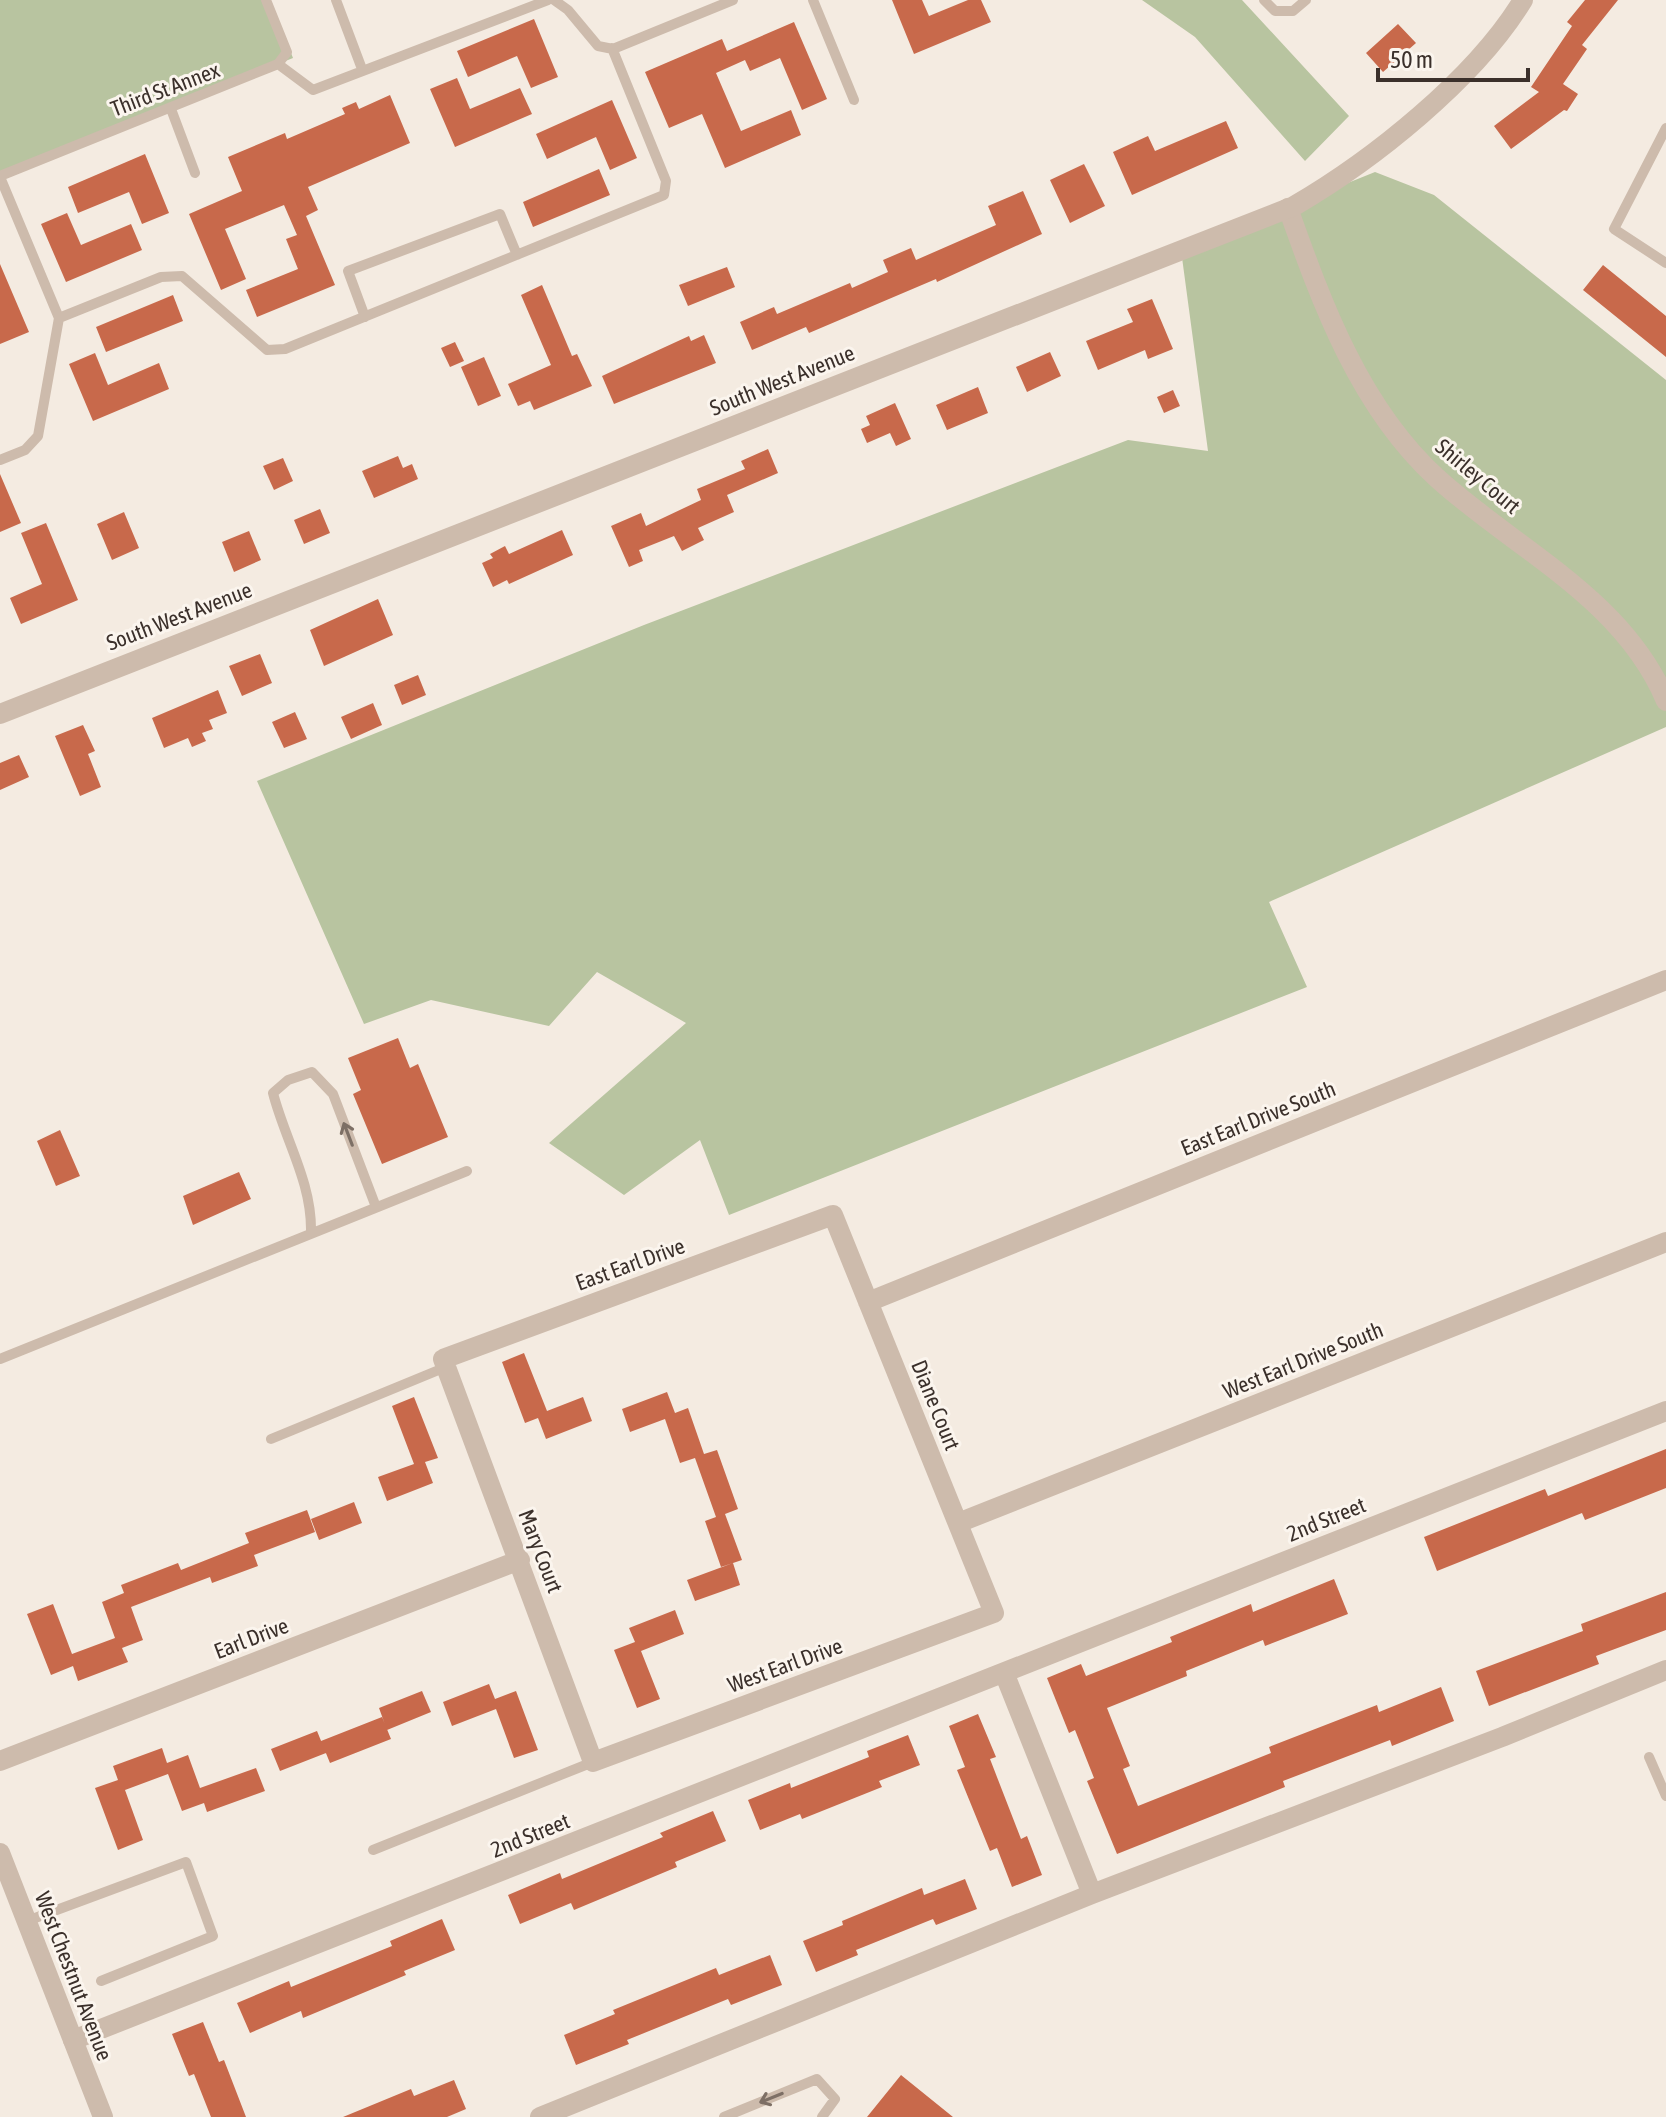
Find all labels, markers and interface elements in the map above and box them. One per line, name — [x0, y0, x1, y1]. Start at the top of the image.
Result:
scale bar — [1378, 32, 1528, 82]
text: 50 m — [1390, 46, 1433, 73]
street label: Third St Annex — [107, 56, 223, 122]
street label: South West Avenue — [706, 339, 858, 421]
street label: Shirley Court — [1430, 433, 1526, 519]
street label: South West Avenue — [103, 576, 255, 656]
street label: East Earl Drive South — [1177, 1075, 1339, 1161]
one-way arrow — [339, 1122, 354, 1147]
street label: East Earl Drive — [572, 1232, 688, 1296]
street label: West Earl Drive South — [1219, 1316, 1387, 1404]
street label: Diane Court — [906, 1356, 966, 1454]
street label: 2nd Street — [1283, 1491, 1369, 1547]
street label: Mary Court — [513, 1506, 569, 1596]
street label: Earl Drive — [210, 1612, 292, 1664]
street label: West Earl Drive — [724, 1632, 846, 1698]
street label: 2nd Street — [487, 1807, 573, 1863]
street label: West Chestnut Avenue — [30, 1888, 118, 2064]
one-way arrow — [759, 2092, 784, 2106]

